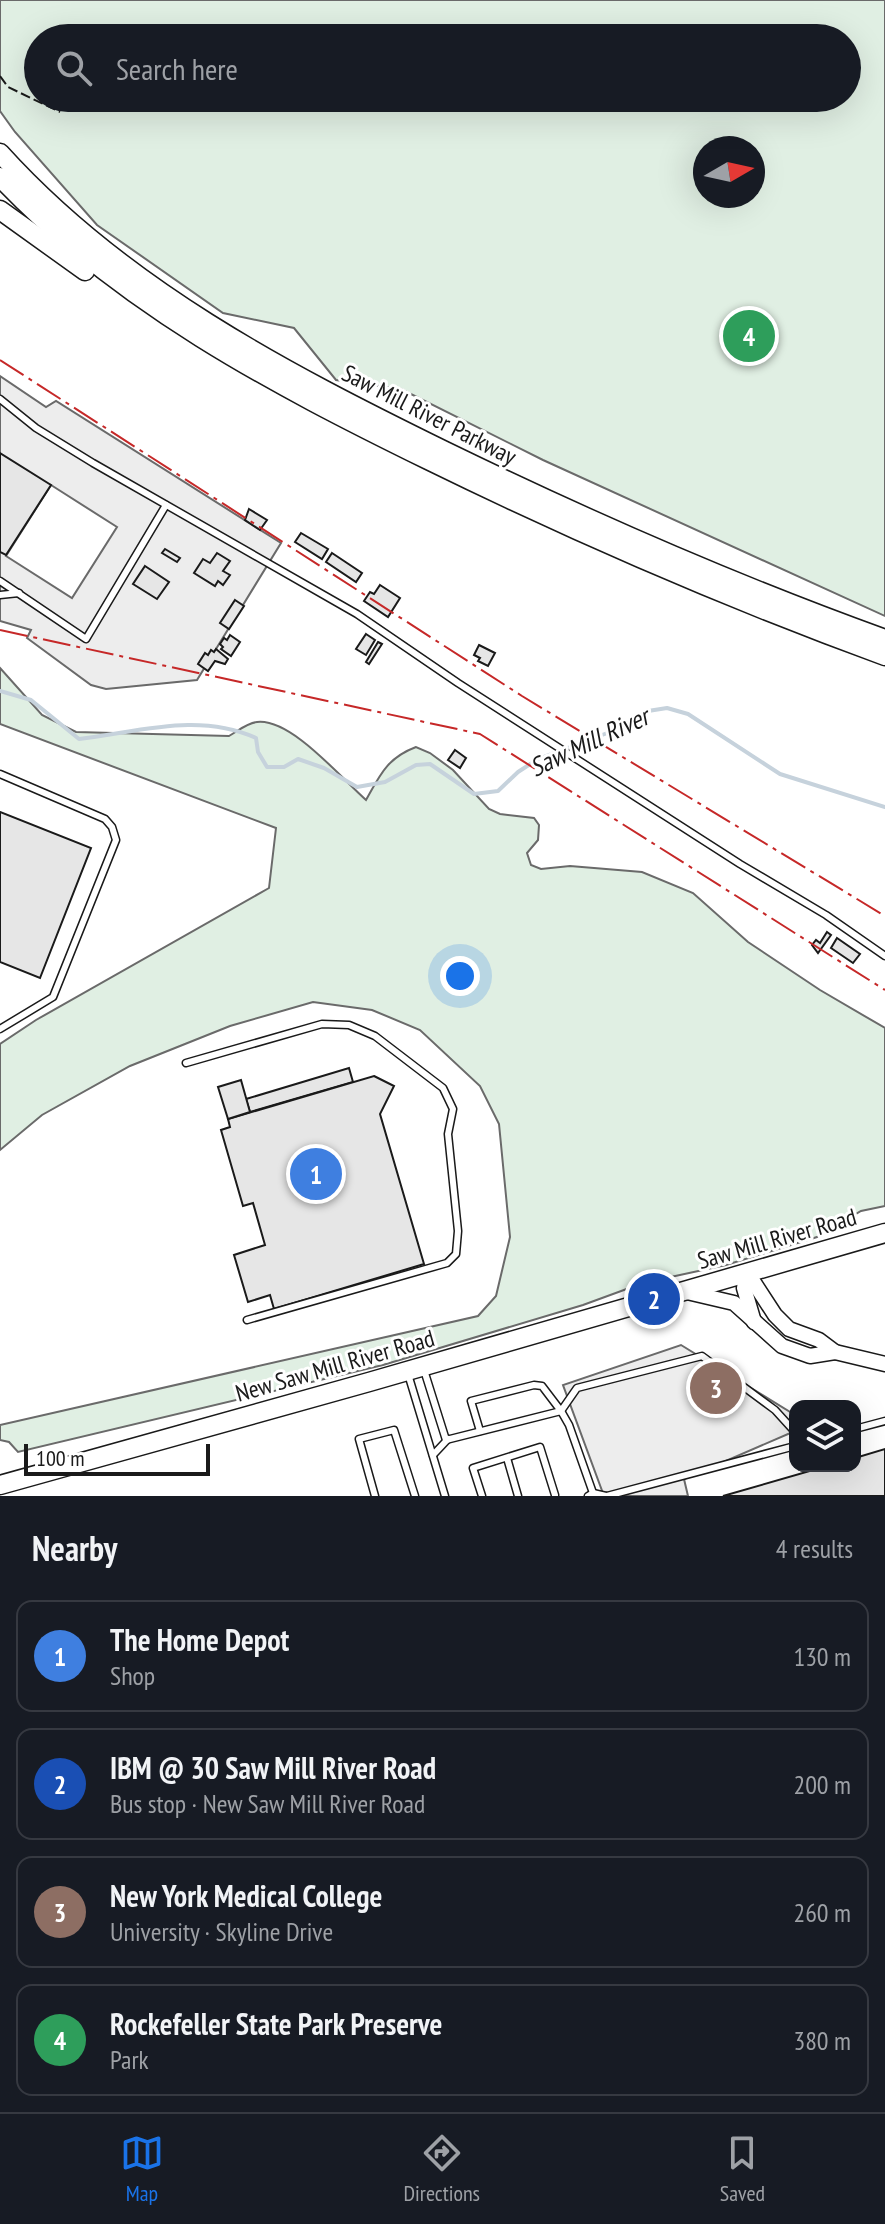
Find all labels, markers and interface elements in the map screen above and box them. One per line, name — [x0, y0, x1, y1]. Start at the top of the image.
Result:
search box — [24, 24, 861, 112]
icon: search — [52, 46, 96, 90]
text: Search here — [116, 49, 238, 88]
north arrow — [693, 136, 765, 208]
pin: 4 — [723, 306, 775, 366]
street label: Saw Mill River Parkway — [337, 357, 522, 472]
water label: Saw Mill River — [524, 698, 657, 784]
your location — [440, 956, 480, 996]
pin: 1 — [290, 1144, 342, 1204]
street label: Saw Mill River Road — [694, 1201, 860, 1276]
pin: 2 — [628, 1269, 680, 1329]
street label: New Saw Mill River Road — [232, 1322, 438, 1409]
pin: 3 — [690, 1358, 742, 1418]
map controls — [789, 1400, 861, 1472]
button: layers — [789, 1400, 861, 1472]
scale bar — [24, 1440, 210, 1476]
text: 100 m — [36, 1444, 85, 1472]
text: Nearby — [32, 1526, 117, 1570]
text: 4 results — [776, 1532, 853, 1565]
text: The Home Depot — [110, 1620, 289, 1659]
text: 1 — [54, 1640, 66, 1673]
text: 130 m — [793, 1640, 851, 1673]
text: Shop — [110, 1659, 155, 1692]
text: IBM @ 30 Saw Mill River Road — [110, 1748, 436, 1787]
text: 2 — [54, 1768, 66, 1801]
text: 200 m — [793, 1768, 851, 1801]
text: Bus stop · New Saw Mill River Road — [110, 1787, 425, 1820]
text: New York Medical College — [110, 1876, 382, 1915]
text: 3 — [54, 1896, 66, 1929]
text: 260 m — [793, 1896, 851, 1929]
text: University · Skyline Drive — [110, 1915, 333, 1948]
text: Rockefeller State Park Preserve — [110, 2004, 442, 2043]
text: 4 — [54, 2024, 66, 2057]
text: 380 m — [793, 2024, 851, 2057]
text: Park — [110, 2043, 149, 2076]
tab: Map — [120, 2131, 164, 2207]
tab: Directions — [404, 2131, 480, 2207]
tab: Saved — [720, 2131, 765, 2207]

